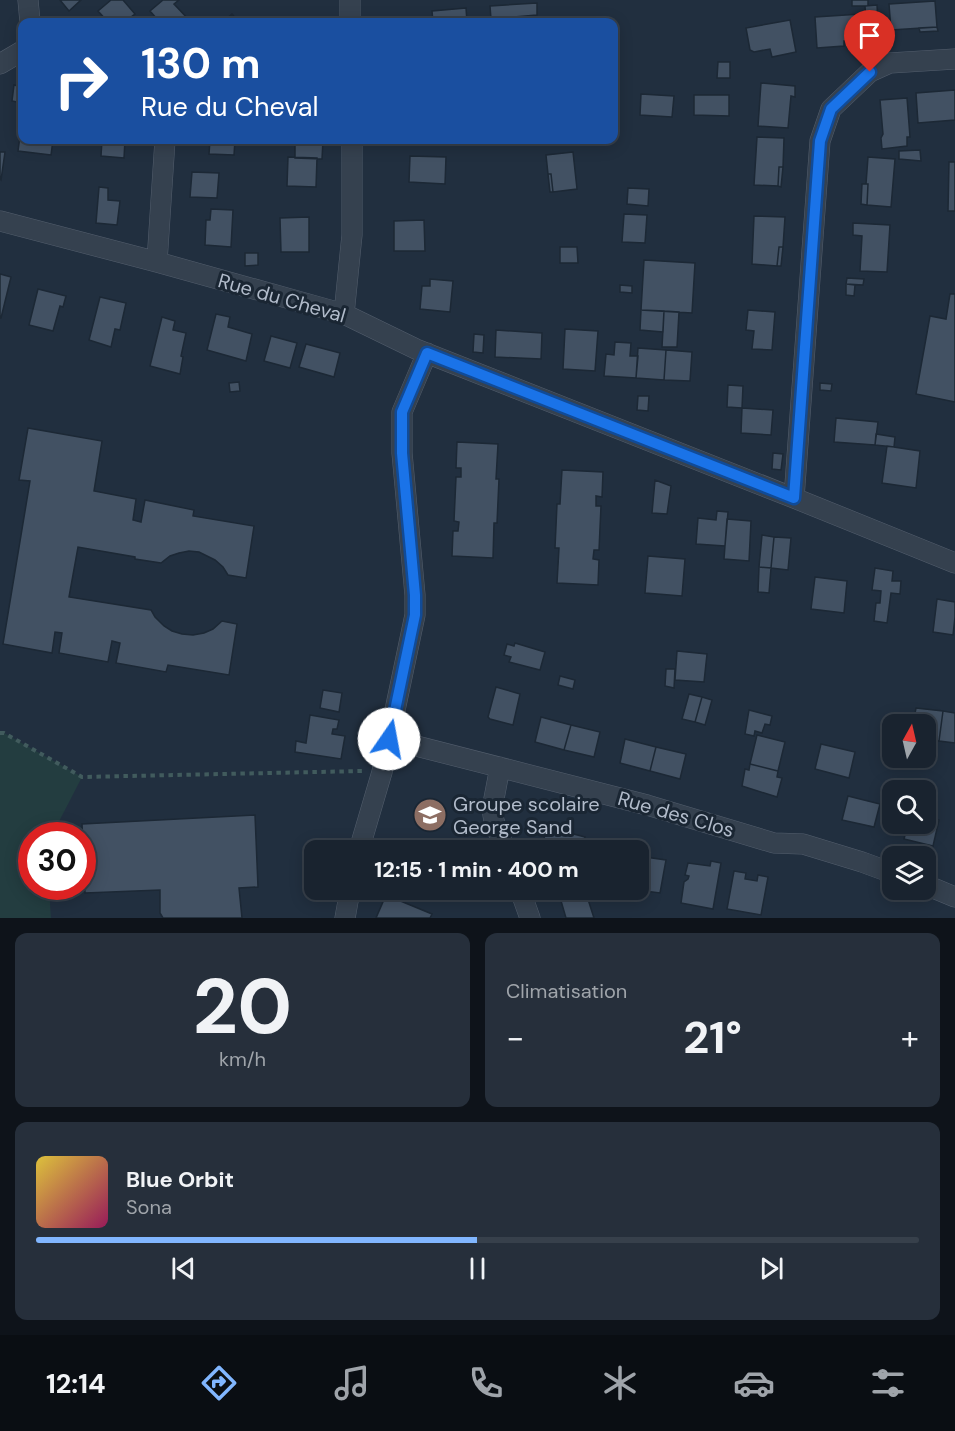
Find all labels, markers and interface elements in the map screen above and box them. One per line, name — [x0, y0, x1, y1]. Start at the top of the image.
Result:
pin — [844, 10, 895, 72]
icon: arrive — [853, 19, 886, 52]
text: 130 m — [141, 36, 261, 91]
icon: right — [42, 42, 120, 120]
text: Rue du Cheval — [141, 89, 319, 124]
street label: Rue du Cheval — [215, 267, 349, 329]
position arrow — [357, 707, 421, 771]
north arrow — [882, 714, 936, 768]
map controls — [882, 714, 936, 900]
button: search — [882, 780, 936, 834]
street label: Rue des Clos — [615, 785, 737, 843]
place label: Groupe scolaire George Sand — [453, 791, 600, 840]
school or university icon: Groupe scolaire George Sand — [412, 797, 448, 833]
speed limit sign: 30 — [18, 822, 96, 900]
button: layers — [882, 846, 936, 900]
text: 12:15 · 1 min · 400 m — [374, 855, 579, 884]
text: 20 — [193, 956, 292, 1057]
text: Climatisation — [506, 978, 627, 1004]
text: 21° — [683, 1008, 742, 1067]
text: − — [506, 1016, 524, 1059]
text: + — [901, 1016, 919, 1059]
text: km/h — [219, 1046, 266, 1072]
text: Blue Orbit — [126, 1165, 234, 1194]
text: Sona — [126, 1194, 172, 1220]
icon: previous — [167, 1252, 200, 1285]
icon: pause — [461, 1252, 494, 1285]
icon: next — [755, 1252, 788, 1285]
icon: directions — [198, 1362, 240, 1404]
icon: music — [331, 1362, 373, 1404]
icon: phone — [465, 1362, 507, 1404]
icon: climate — [599, 1362, 641, 1404]
icon: car — [733, 1362, 775, 1404]
icon: filters — [867, 1362, 909, 1404]
text: 12:14 — [46, 1366, 106, 1401]

